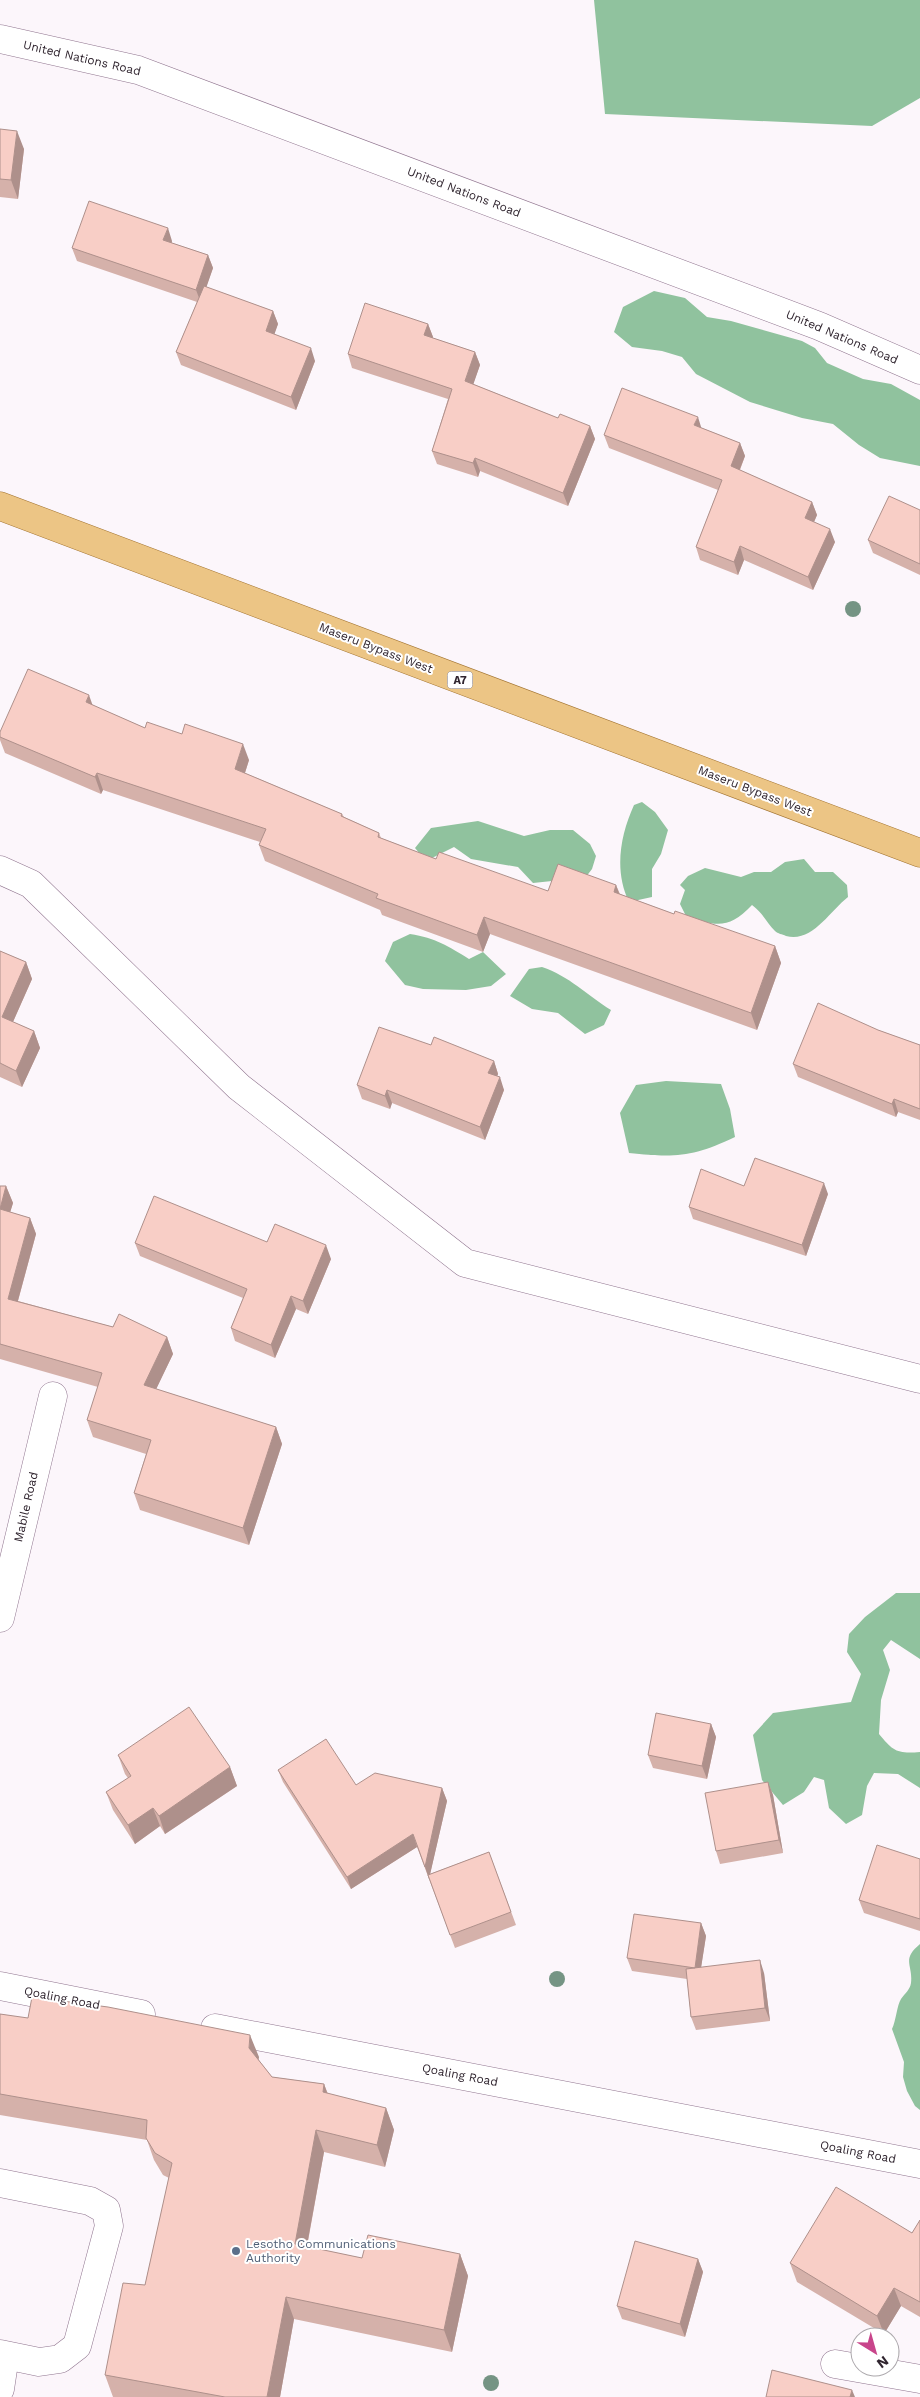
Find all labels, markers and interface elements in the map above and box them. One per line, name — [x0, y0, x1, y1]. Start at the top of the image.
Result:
street label: United Nations Road — [22, 38, 142, 78]
street label: United Nations Road — [405, 164, 523, 220]
street label: United Nations Road — [784, 307, 900, 367]
street label: Maseru Bypass West — [317, 620, 435, 676]
road number: A7 — [448, 672, 472, 688]
street label: Maseru Bypass West — [696, 763, 814, 819]
street label: Mabile Road — [11, 1471, 41, 1543]
street label: Qoaling Road — [23, 1984, 101, 2012]
street label: Qoaling Road — [421, 2061, 499, 2089]
street label: Qoaling Road — [819, 2138, 897, 2166]
place label: Lesotho Communications Authority — [246, 2237, 396, 2265]
marker: Lesotho Communications Authority — [230, 2245, 242, 2257]
north arrow — [850, 2327, 900, 2377]
text: N — [874, 2353, 892, 2372]

